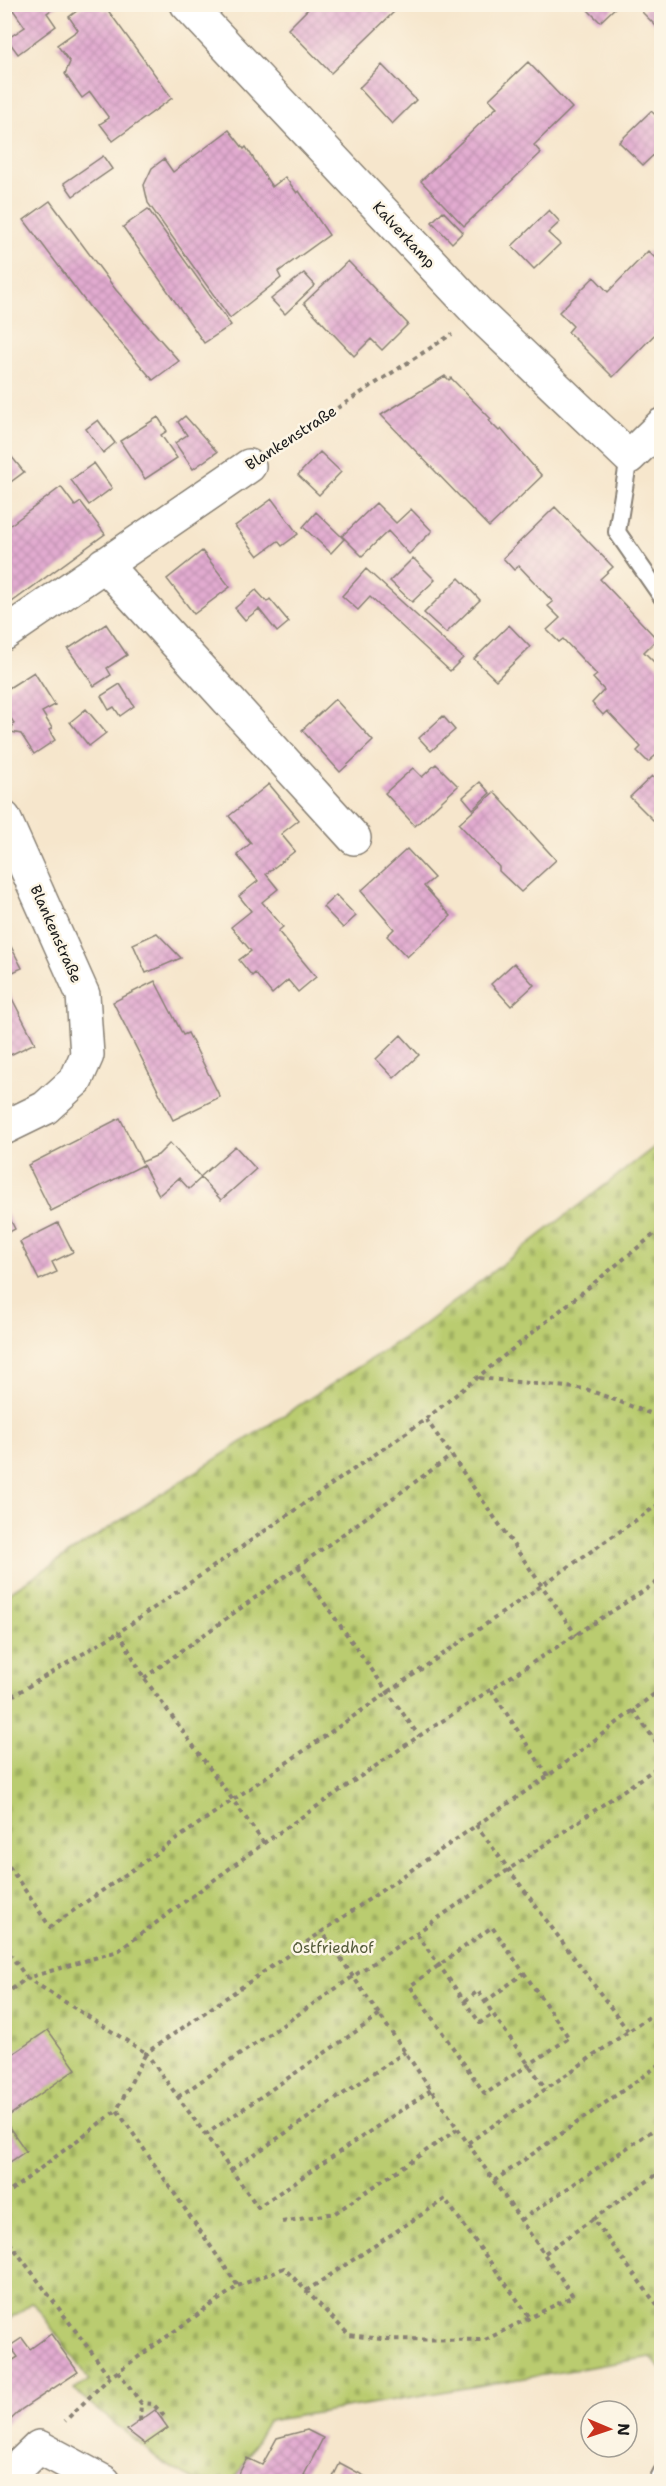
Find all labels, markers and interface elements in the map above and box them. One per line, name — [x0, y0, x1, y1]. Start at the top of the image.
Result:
street label: Kalverkamp — [368, 197, 440, 273]
street label: Blankenstraße — [242, 401, 340, 475]
street label: Blankenstraße — [26, 882, 86, 986]
park label: Ostfriedhof — [292, 1938, 374, 1958]
north arrow — [579, 2399, 639, 2459]
text: N — [613, 2423, 634, 2436]

